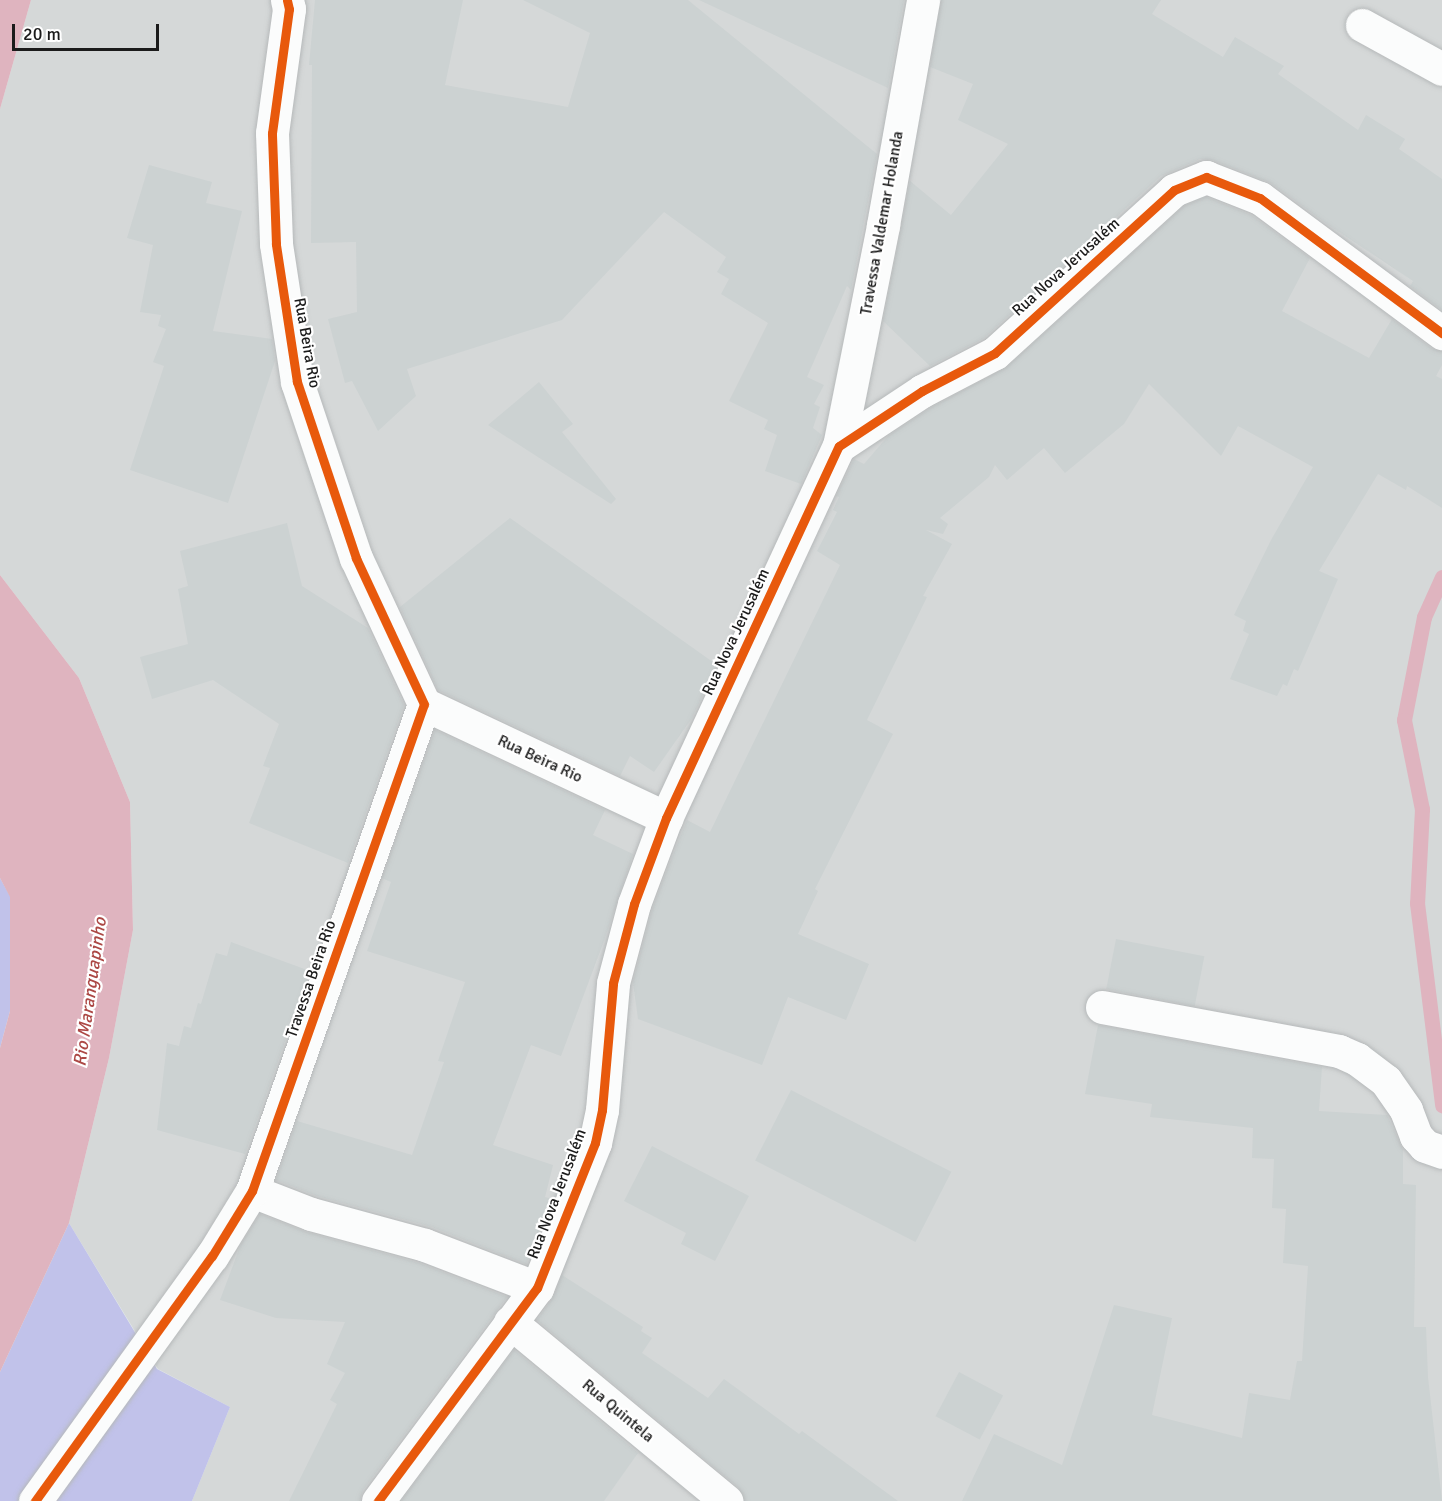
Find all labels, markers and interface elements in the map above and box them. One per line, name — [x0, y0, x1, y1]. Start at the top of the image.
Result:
scale bar — [15, 12, 162, 50]
text: 20 m — [23, 23, 61, 45]
street label: Travessa Valdemar Holanda — [856, 129, 908, 317]
street label: Rua Nova Jerusalém — [1008, 214, 1124, 320]
street label: Rua Beira Rio — [290, 296, 324, 390]
street label: Rua Nova Jerusalém — [698, 565, 774, 699]
street label: Rua Beira Rio — [495, 731, 585, 787]
water label: Rio Maranguapinho — [69, 916, 111, 1068]
street label: Travessa Beira Rio — [282, 918, 340, 1040]
street label: Rua Nova Jerusalém — [523, 1126, 591, 1262]
street label: Rua Quintela — [578, 1375, 658, 1447]

